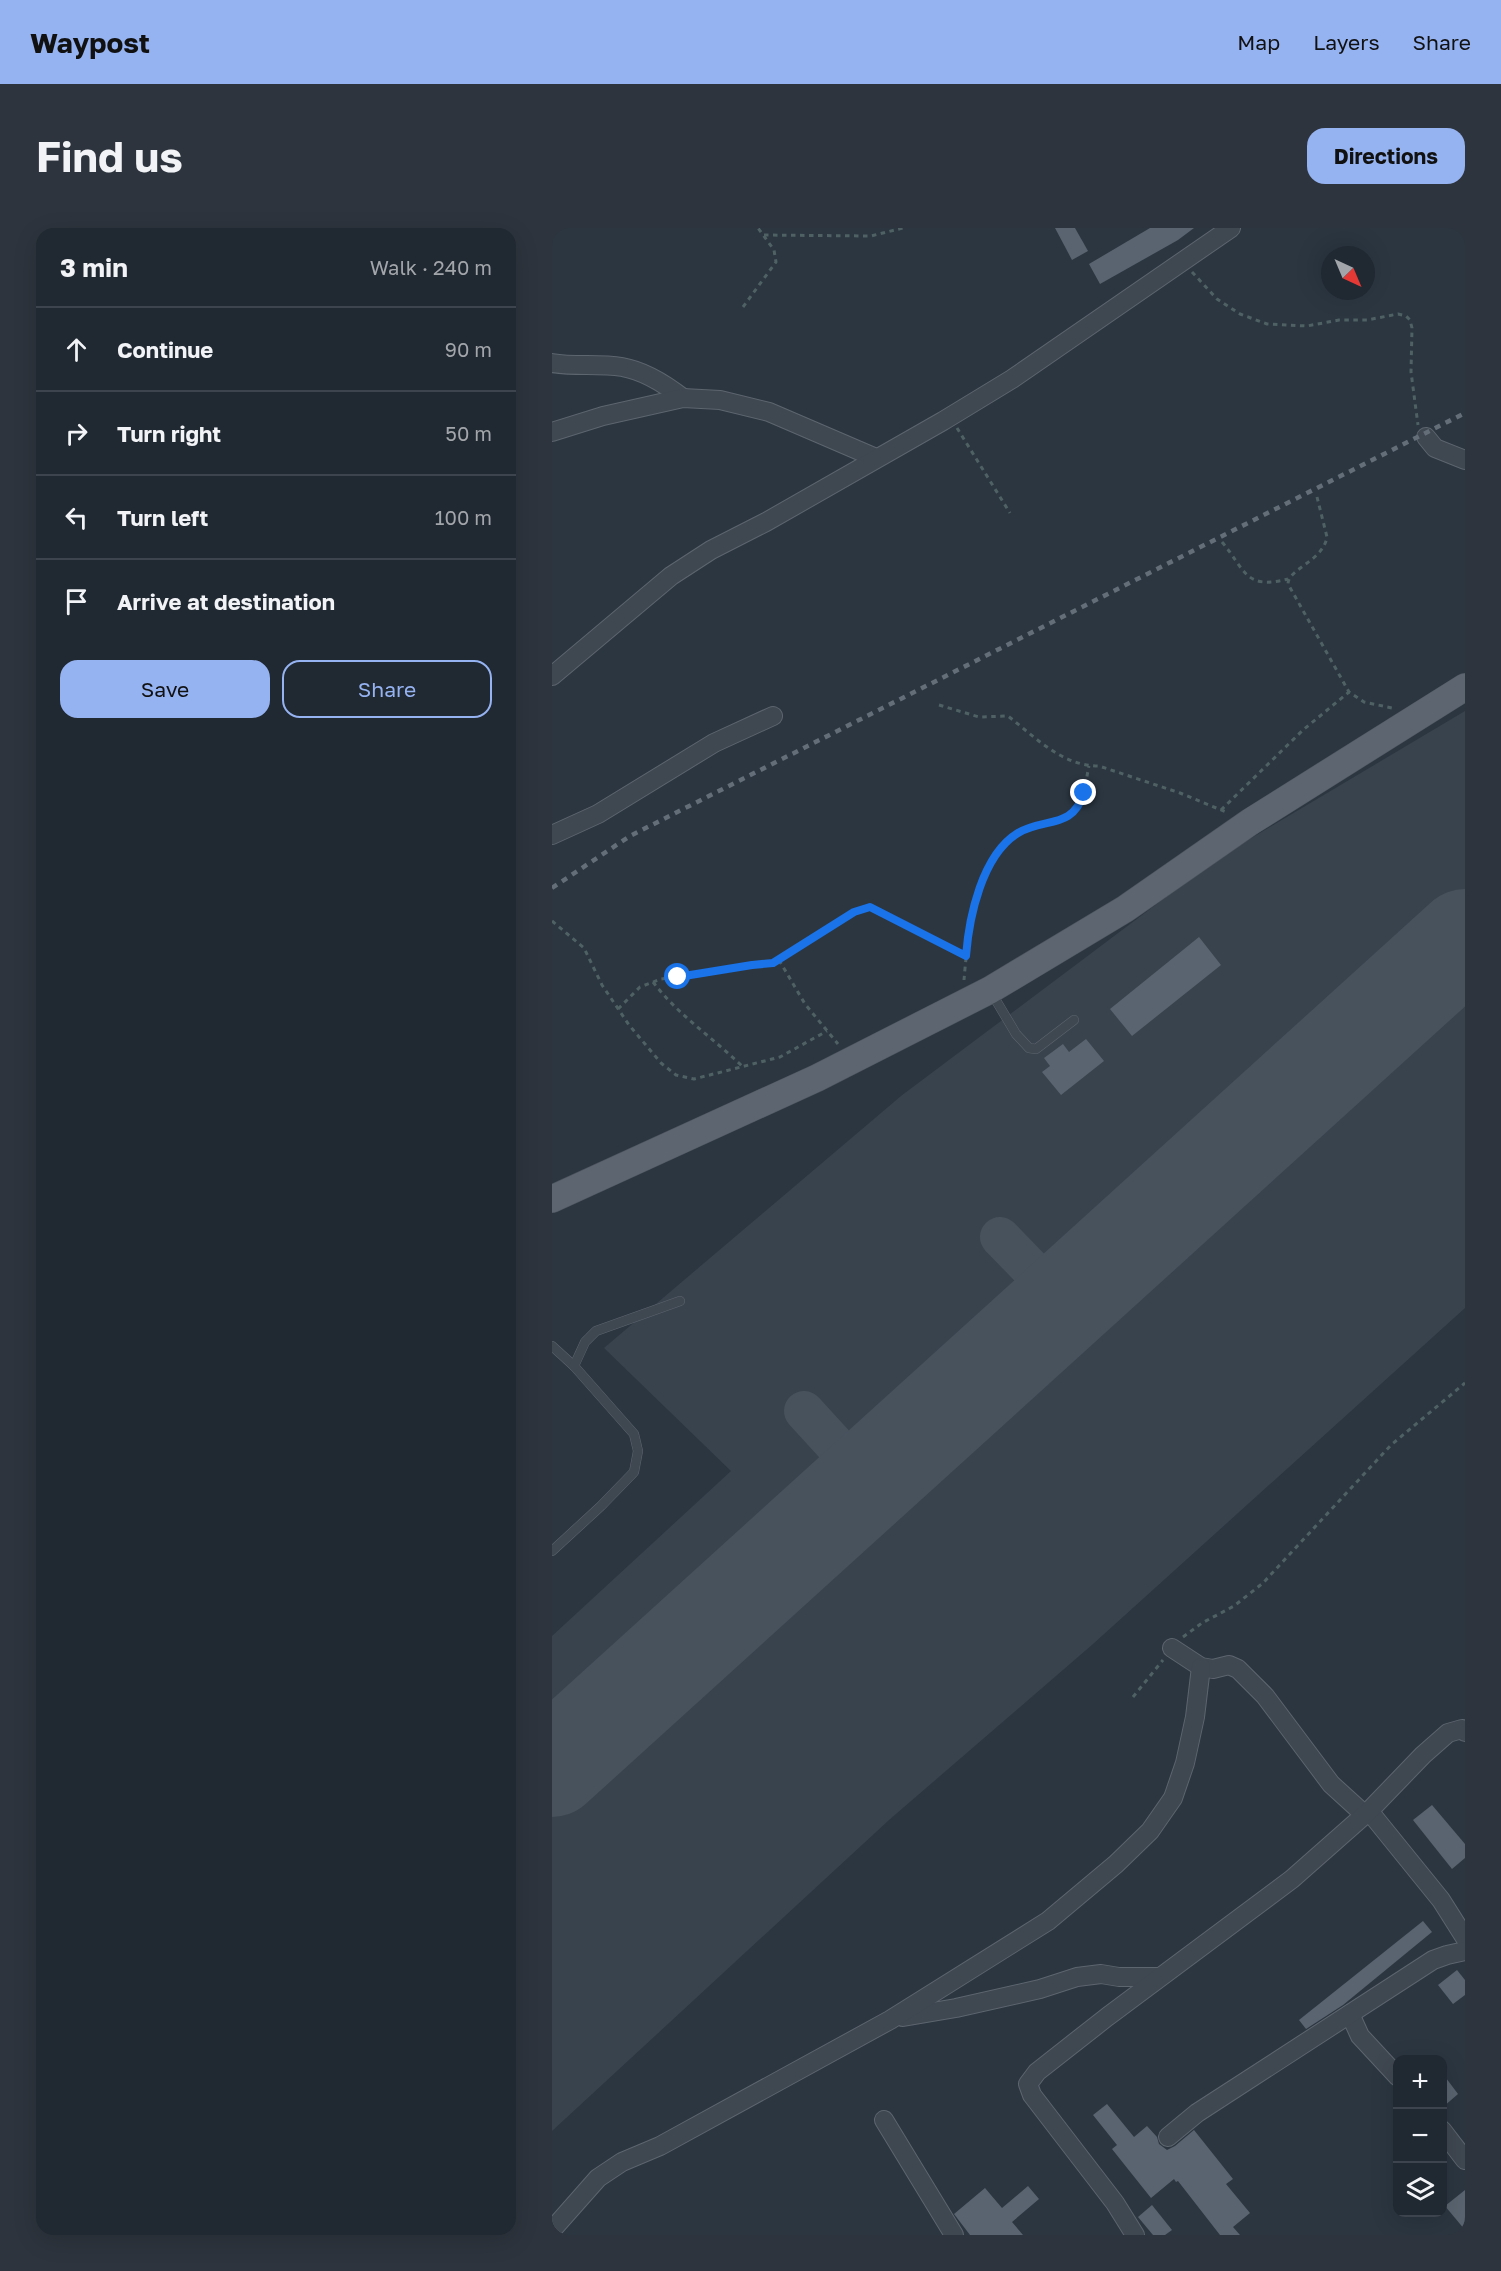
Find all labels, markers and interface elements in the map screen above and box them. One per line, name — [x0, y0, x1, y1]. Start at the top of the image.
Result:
text: Waypost — [30, 26, 150, 59]
text: Map — [1237, 29, 1280, 55]
text: Layers — [1313, 29, 1380, 55]
text: Share — [1413, 29, 1471, 55]
button: Directions — [1307, 128, 1465, 184]
text: Find us — [36, 131, 183, 181]
north arrow — [1321, 246, 1375, 300]
text: 3 min — [60, 252, 128, 283]
text: Walk · 240 m — [370, 255, 492, 279]
icon: ahead — [60, 333, 93, 366]
text: Continue — [117, 336, 213, 363]
text: 90 m — [445, 337, 492, 361]
icon: right — [60, 417, 93, 450]
text: Turn right — [117, 420, 221, 447]
text: 50 m — [445, 421, 492, 445]
icon: left — [60, 501, 93, 534]
text: Turn left — [117, 504, 208, 531]
text: 100 m — [435, 505, 492, 529]
icon: arrive — [60, 585, 93, 618]
text: Arrive at destination — [117, 588, 335, 615]
button: Save — [60, 660, 270, 718]
button: Share — [282, 660, 492, 718]
route end — [1070, 779, 1096, 805]
route start — [664, 963, 690, 989]
map controls — [1393, 2055, 1447, 2217]
button: + — [1393, 2055, 1447, 2109]
button: − — [1393, 2109, 1447, 2163]
button: layers — [1393, 2163, 1447, 2217]

